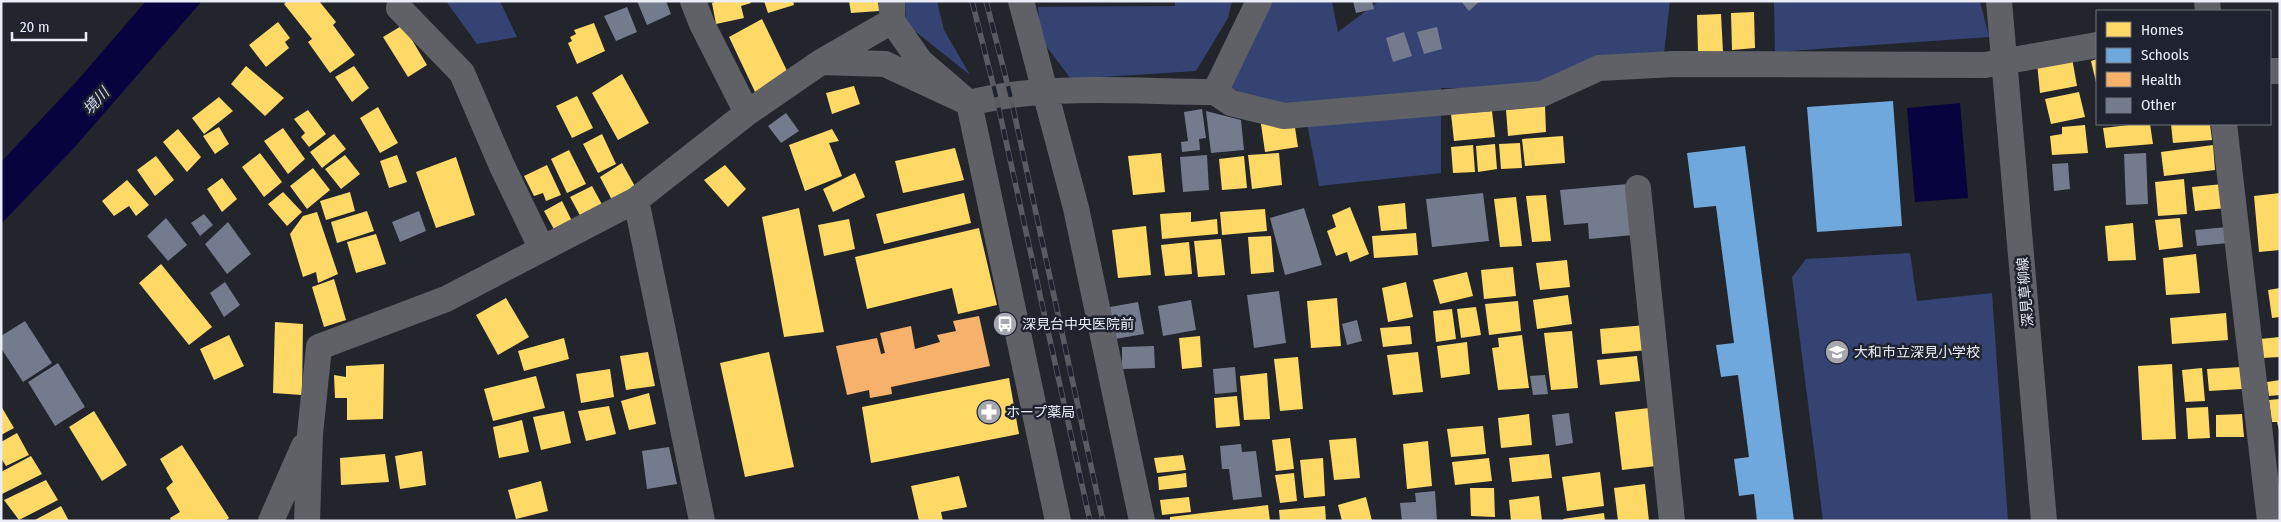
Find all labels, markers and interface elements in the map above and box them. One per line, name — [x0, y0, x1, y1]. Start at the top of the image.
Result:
scale bar — [12, 10, 86, 42]
legend — [2096, 10, 2271, 125]
text: 20 m — [20, 18, 50, 36]
text: Homes — [2141, 21, 2183, 39]
text: Schools — [2141, 46, 2189, 64]
text: Health — [2141, 71, 2181, 89]
water label: 境川 — [79, 82, 114, 118]
text: Other — [2141, 96, 2177, 114]
street label: 深見草柳線 — [2014, 256, 2037, 328]
bus stop icon: 深見台中央医院前 — [992, 311, 1018, 337]
place label: 深見台中央医院前 — [1022, 316, 1134, 333]
school or university icon: 大和市立深見小学校 — [1824, 339, 1850, 365]
place label: 大和市立深見小学校 — [1854, 344, 1980, 361]
pharmacy icon: ホープ薬局 — [976, 399, 1002, 425]
place label: ホープ薬局 — [1006, 404, 1075, 421]

